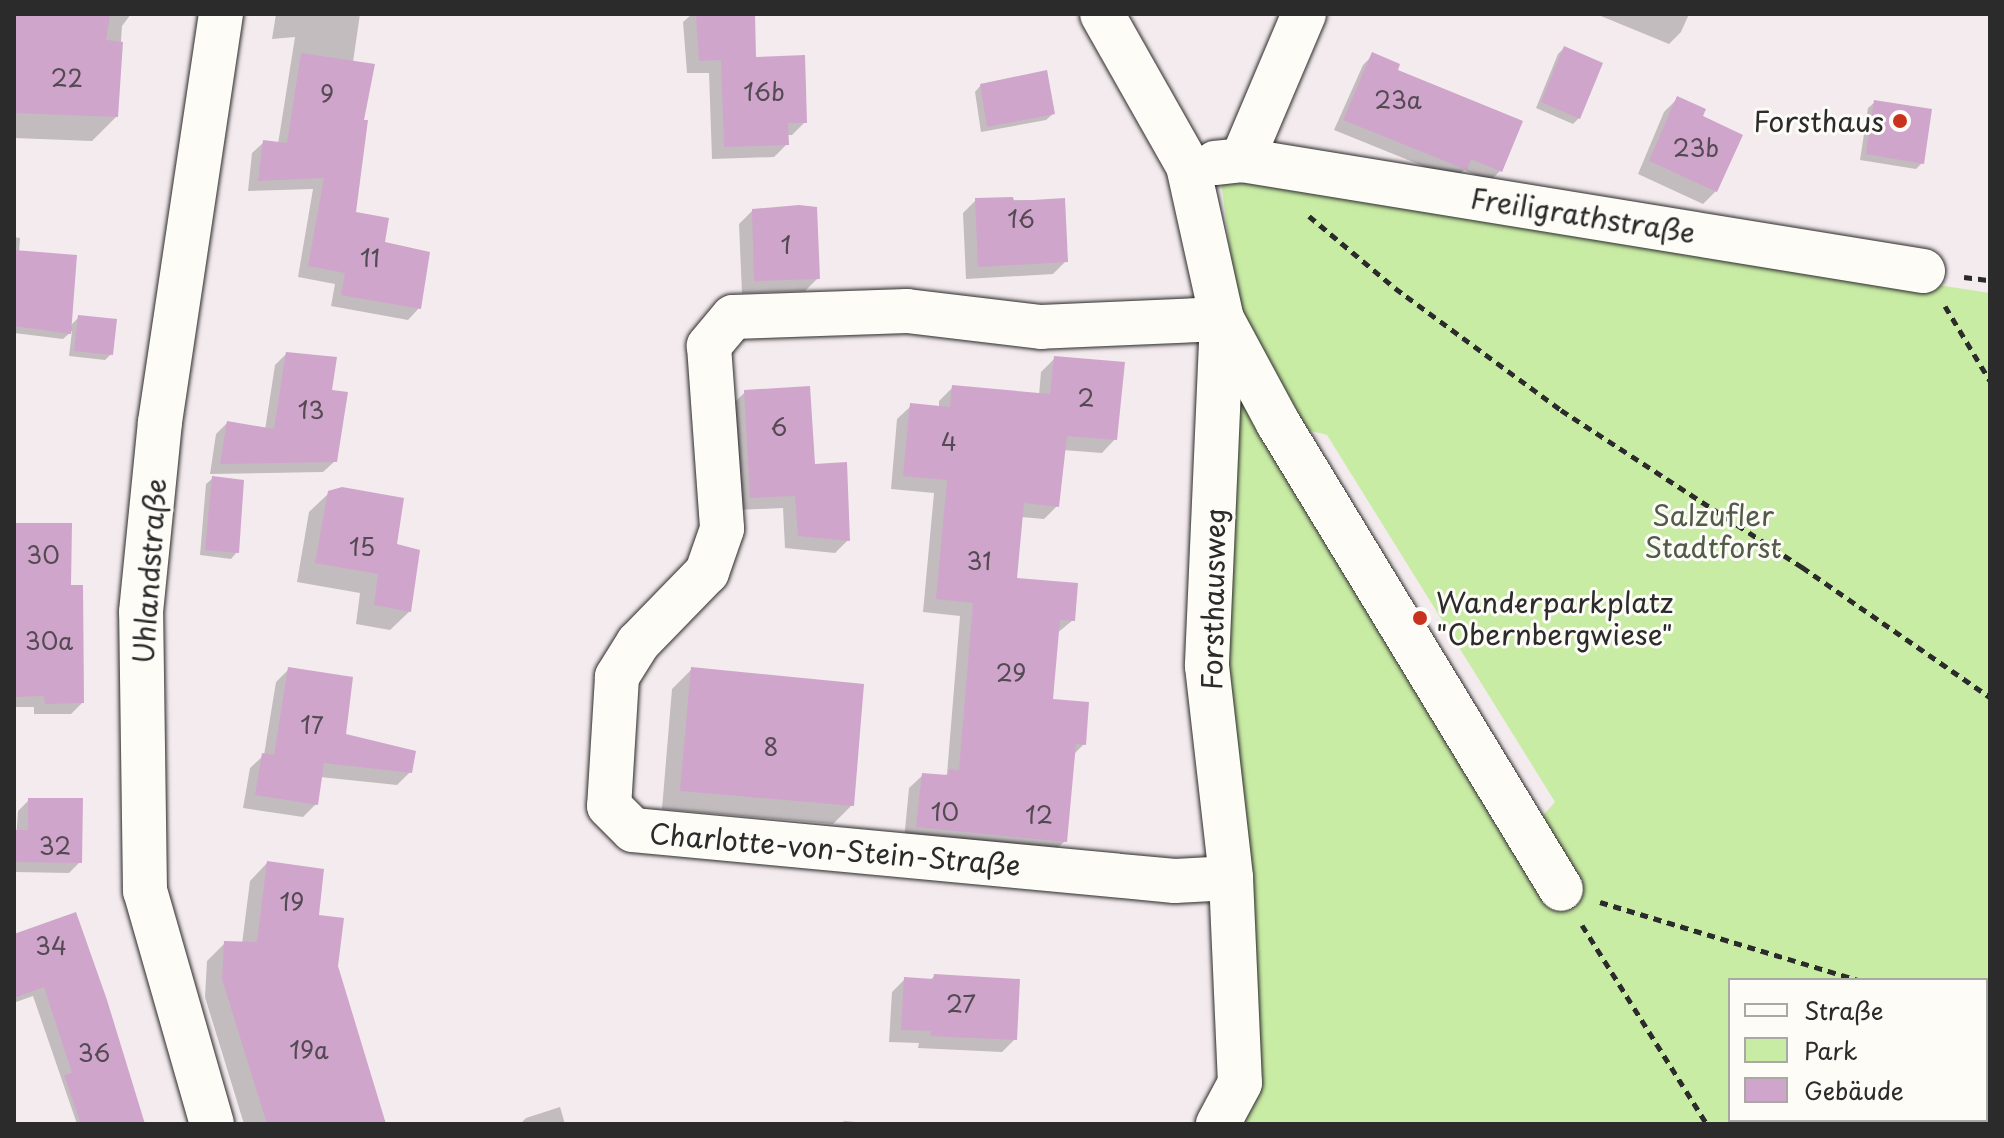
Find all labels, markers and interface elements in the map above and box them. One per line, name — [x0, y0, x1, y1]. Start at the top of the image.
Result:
house number: 22 — [51, 64, 83, 92]
house number: 16b — [743, 78, 785, 106]
house number: 9 — [320, 80, 334, 108]
house number: 23a — [1374, 86, 1422, 114]
place label: Forsthaus — [1753, 104, 1884, 138]
marker: Forsthaus — [1891, 112, 1909, 130]
house number: 23b — [1673, 134, 1719, 162]
street label: Freiligrathstraße — [1468, 181, 1698, 249]
house number: 16 — [1007, 205, 1035, 233]
house number: 1 — [781, 231, 791, 259]
house number: 11 — [360, 244, 380, 272]
house number: 2 — [1078, 384, 1094, 412]
house number: 13 — [298, 396, 324, 424]
house number: 6 — [771, 413, 787, 441]
house number: 4 — [941, 428, 957, 456]
street label: Uhlandstraße — [126, 477, 172, 665]
park label: Salzufler Stadtforst — [1644, 498, 1782, 564]
street label: Forsthausweg — [1195, 508, 1231, 690]
house number: 15 — [349, 533, 375, 561]
house number: 30 — [26, 541, 60, 569]
house number: 31 — [966, 547, 992, 575]
place label: Wanderparkplatz "Obernbergwiese" — [1436, 585, 1673, 651]
marker: Wanderparkplatz "Obernbergwiese" — [1411, 609, 1429, 627]
house number: 30a — [25, 627, 73, 655]
house number: 29 — [996, 659, 1026, 687]
house number: 17 — [300, 711, 324, 739]
house number: 8 — [764, 733, 778, 761]
house number: 10 — [931, 798, 959, 826]
house number: 12 — [1025, 801, 1053, 829]
street label: Charlotte-von-Stein-Straße — [648, 816, 1022, 882]
house number: 32 — [39, 832, 71, 860]
house number: 19 — [280, 888, 304, 916]
house number: 34 — [35, 932, 67, 960]
legend — [1728, 978, 1988, 1122]
house number: 27 — [946, 990, 976, 1018]
text: Straße — [1804, 992, 1883, 1028]
text: Park — [1804, 1032, 1858, 1068]
house number: 19a — [289, 1036, 329, 1064]
house number: 36 — [78, 1039, 110, 1067]
text: Gebäude — [1804, 1072, 1904, 1108]

